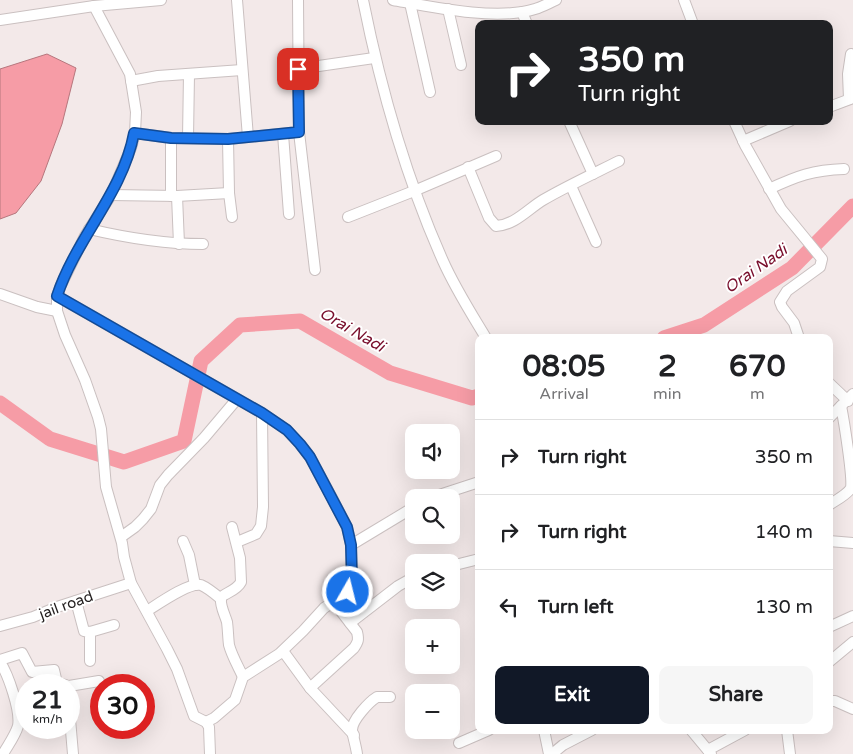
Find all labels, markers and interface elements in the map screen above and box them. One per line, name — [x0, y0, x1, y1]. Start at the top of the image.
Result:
text: 350 m — [578, 39, 685, 81]
icon: right — [495, 40, 560, 105]
pin — [277, 48, 319, 90]
icon: arrive — [284, 55, 312, 83]
text: Turn right — [578, 81, 680, 107]
water label: Orai Nadi — [721, 239, 793, 298]
water label: Orai Nadi — [316, 303, 390, 358]
text: 08:05 — [522, 348, 606, 385]
text: 2 — [658, 348, 677, 385]
text: 670 — [729, 348, 786, 385]
text: Arrival — [539, 384, 589, 404]
text: min — [653, 384, 682, 404]
text: m — [750, 384, 765, 404]
map controls — [405, 424, 460, 739]
button: sound — [405, 424, 460, 479]
icon: right — [495, 443, 523, 471]
text: Turn right — [538, 446, 626, 468]
text: 350 m — [755, 446, 813, 468]
button: search — [405, 489, 460, 544]
icon: right — [495, 518, 523, 546]
text: Turn right — [538, 521, 626, 543]
text: 140 m — [755, 521, 813, 543]
button: layers — [405, 554, 460, 609]
position arrow — [321, 565, 373, 617]
street label: jail road — [36, 587, 95, 623]
icon: left — [495, 593, 523, 621]
text: Turn left — [538, 596, 614, 618]
text: 130 m — [755, 596, 813, 618]
button: + — [405, 619, 460, 674]
button: Exit — [495, 666, 649, 724]
button: Share — [659, 666, 813, 724]
speed limit sign: 30 — [90, 674, 155, 739]
button: − — [405, 684, 460, 739]
text: 21 — [32, 685, 63, 715]
text: km/h — [32, 712, 63, 726]

